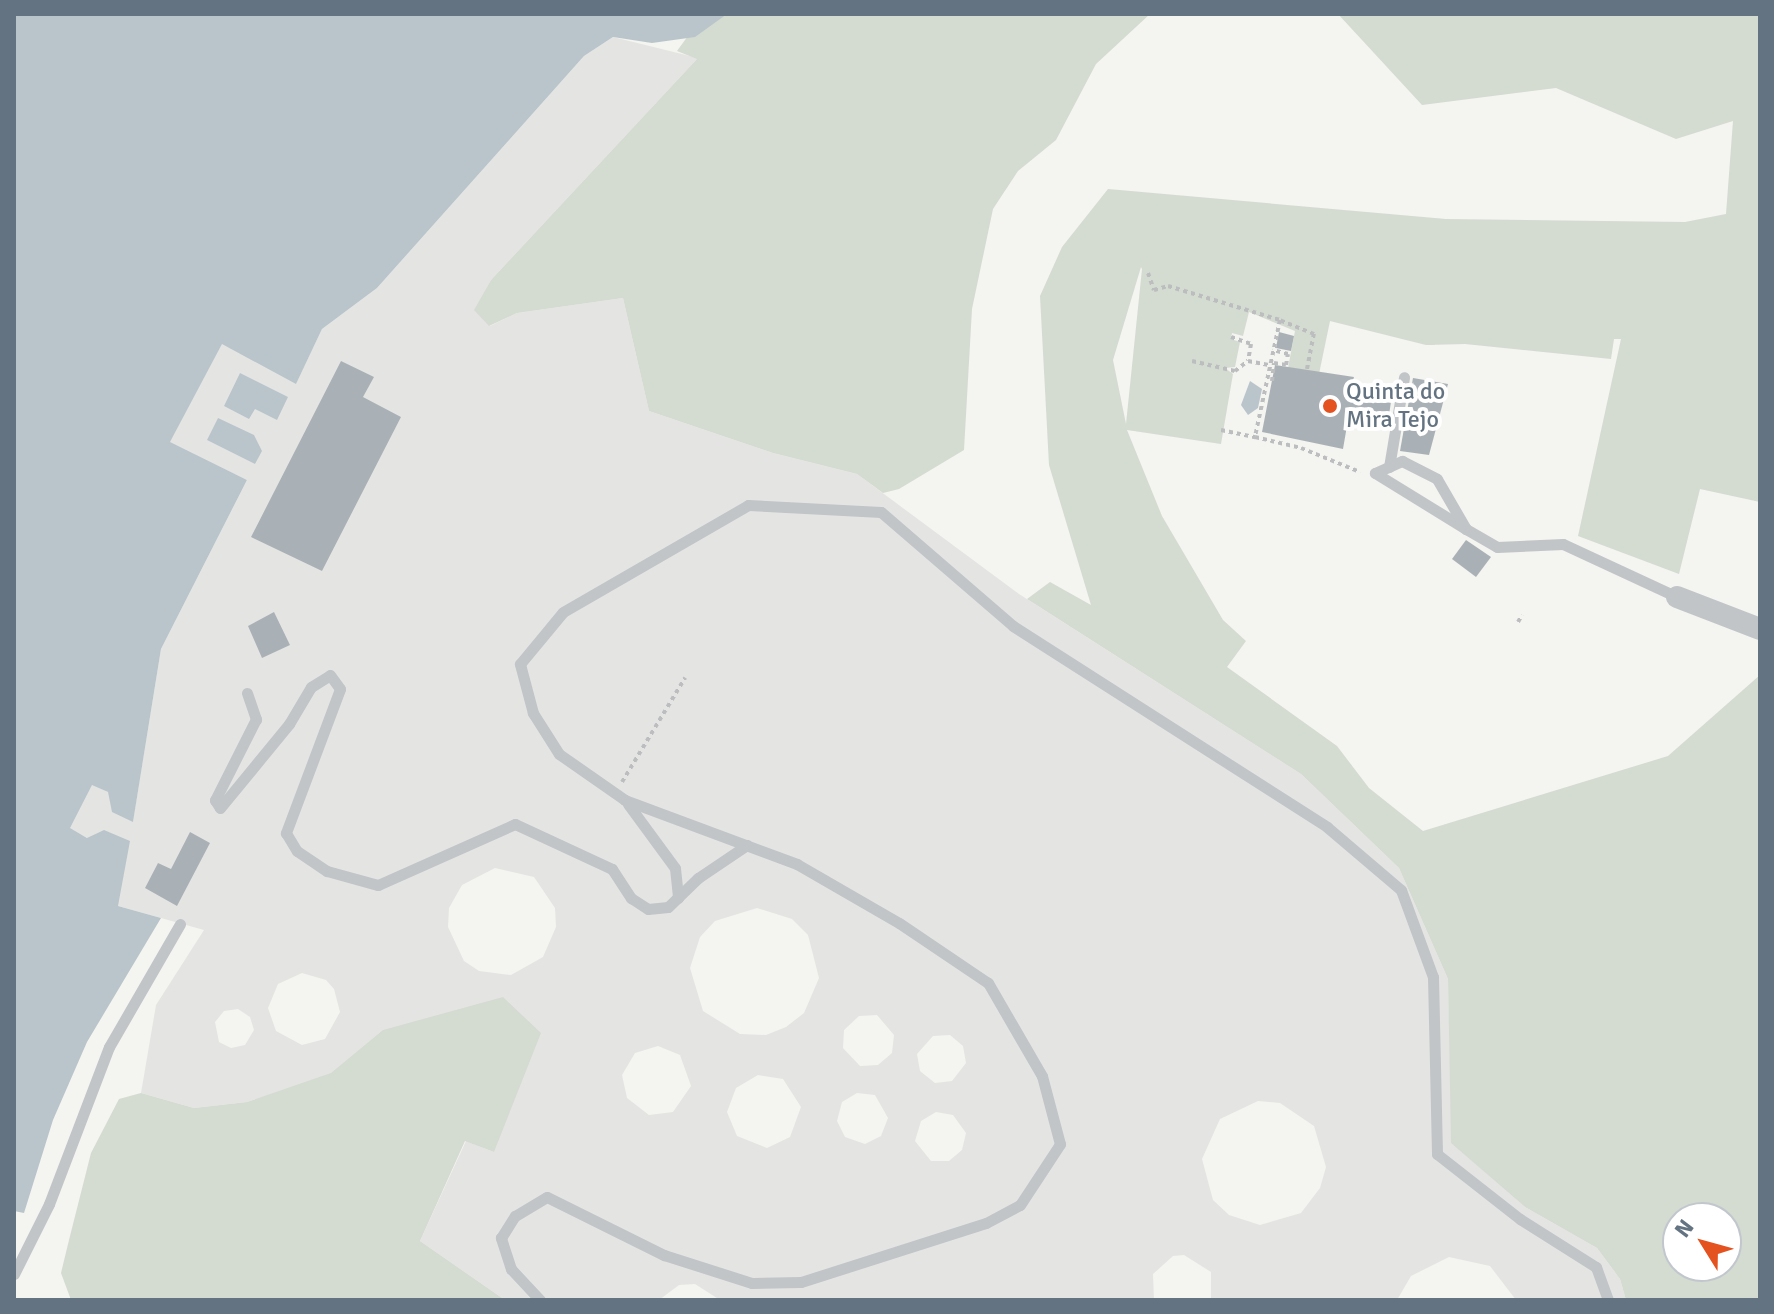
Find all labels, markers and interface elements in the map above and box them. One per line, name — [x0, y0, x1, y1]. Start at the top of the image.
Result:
place label: Quinta do Mira Tejo — [1346, 378, 1445, 434]
marker: Quinta do Mira Tejo — [1321, 397, 1339, 415]
north arrow — [1662, 1202, 1742, 1282]
text: N — [1669, 1214, 1699, 1243]

